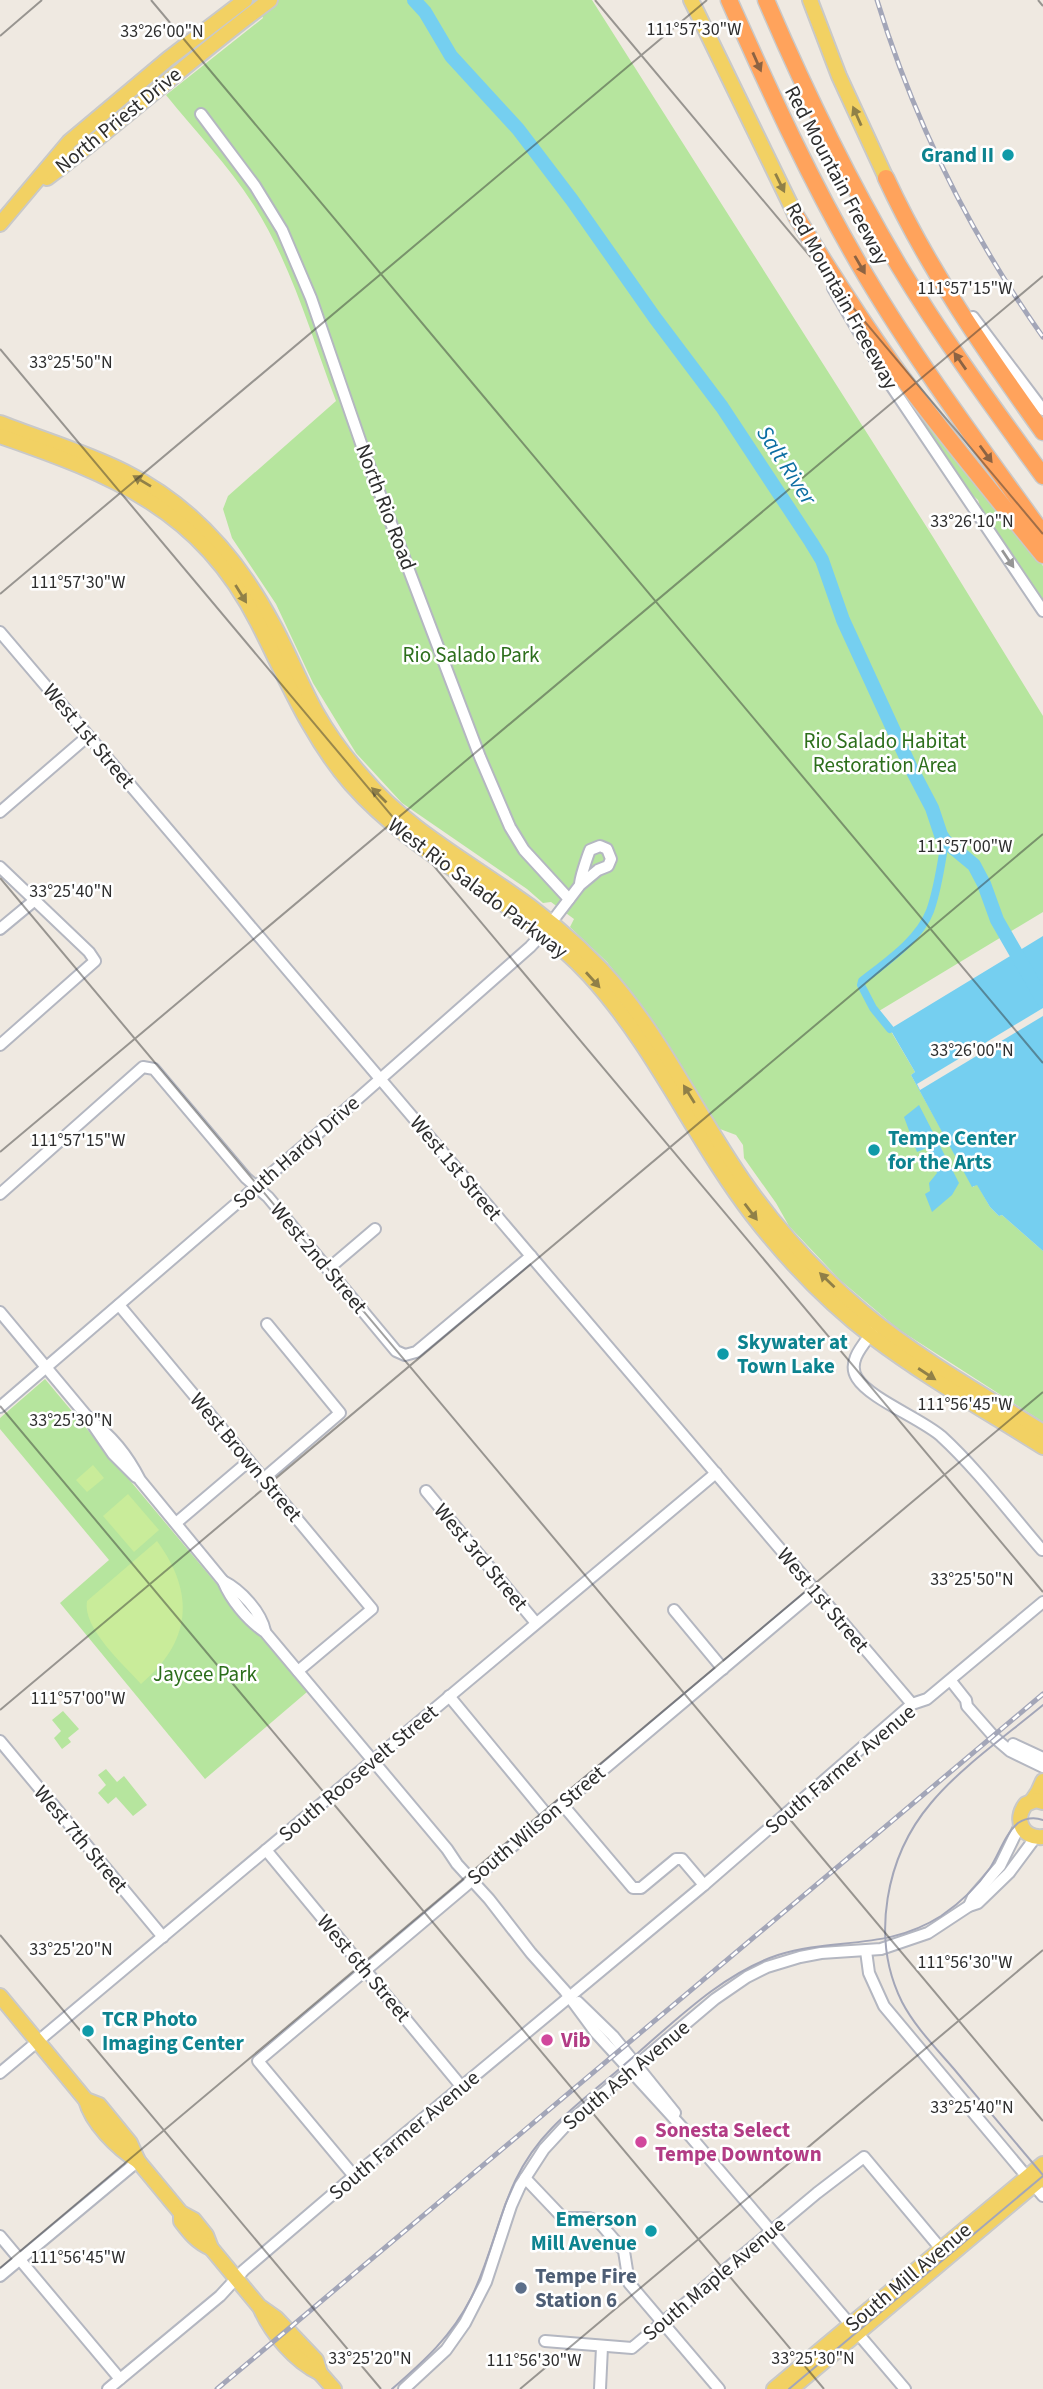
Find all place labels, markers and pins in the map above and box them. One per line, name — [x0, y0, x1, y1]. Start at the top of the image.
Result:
place label: Grand II — [921, 140, 994, 170]
marker: Grand II — [1000, 147, 1016, 163]
place label: Tempe Center for the Arts — [888, 1123, 1017, 1177]
marker: Tempe Center for the Arts — [866, 1142, 882, 1158]
place label: Skywater at Town Lake — [737, 1327, 848, 1381]
marker: Skywater at Town Lake — [715, 1346, 731, 1362]
place label: TCR Photo Imaging Center — [102, 2004, 244, 2058]
marker: TCR Photo Imaging Center — [80, 2023, 96, 2039]
place label: Vib — [560, 2025, 591, 2055]
marker: Vib — [539, 2032, 555, 2048]
place label: Sonesta Select Tempe Downtown — [655, 2115, 822, 2169]
marker: Sonesta Select Tempe Downtown — [633, 2134, 649, 2150]
place label: Emerson Mill Avenue — [531, 2204, 637, 2258]
marker: Emerson Mill Avenue — [643, 2223, 659, 2239]
place label: Tempe Fire Station 6 — [535, 2261, 637, 2315]
marker: Tempe Fire Station 6 — [513, 2280, 529, 2296]

